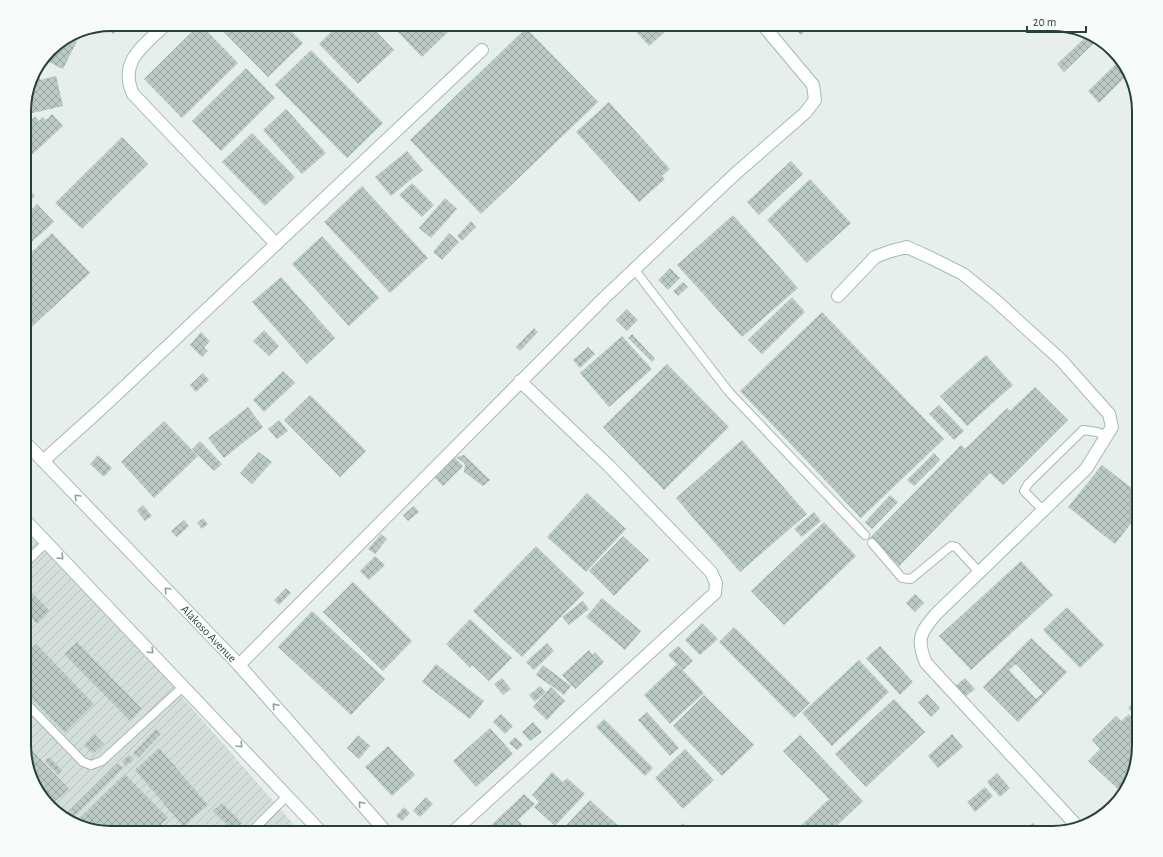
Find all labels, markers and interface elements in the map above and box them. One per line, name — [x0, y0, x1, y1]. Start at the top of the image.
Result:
scale bar — [1027, 8, 1086, 34]
text: 20 m — [1033, 16, 1056, 28]
one-way arrow — [75, 494, 82, 501]
one-way arrow — [56, 552, 64, 560]
one-way arrow — [165, 587, 172, 595]
street label: Alakoso Avenue — [179, 603, 239, 664]
one-way arrow — [146, 646, 153, 654]
one-way arrow — [272, 703, 280, 711]
one-way arrow — [236, 740, 243, 748]
one-way arrow — [358, 801, 365, 808]

